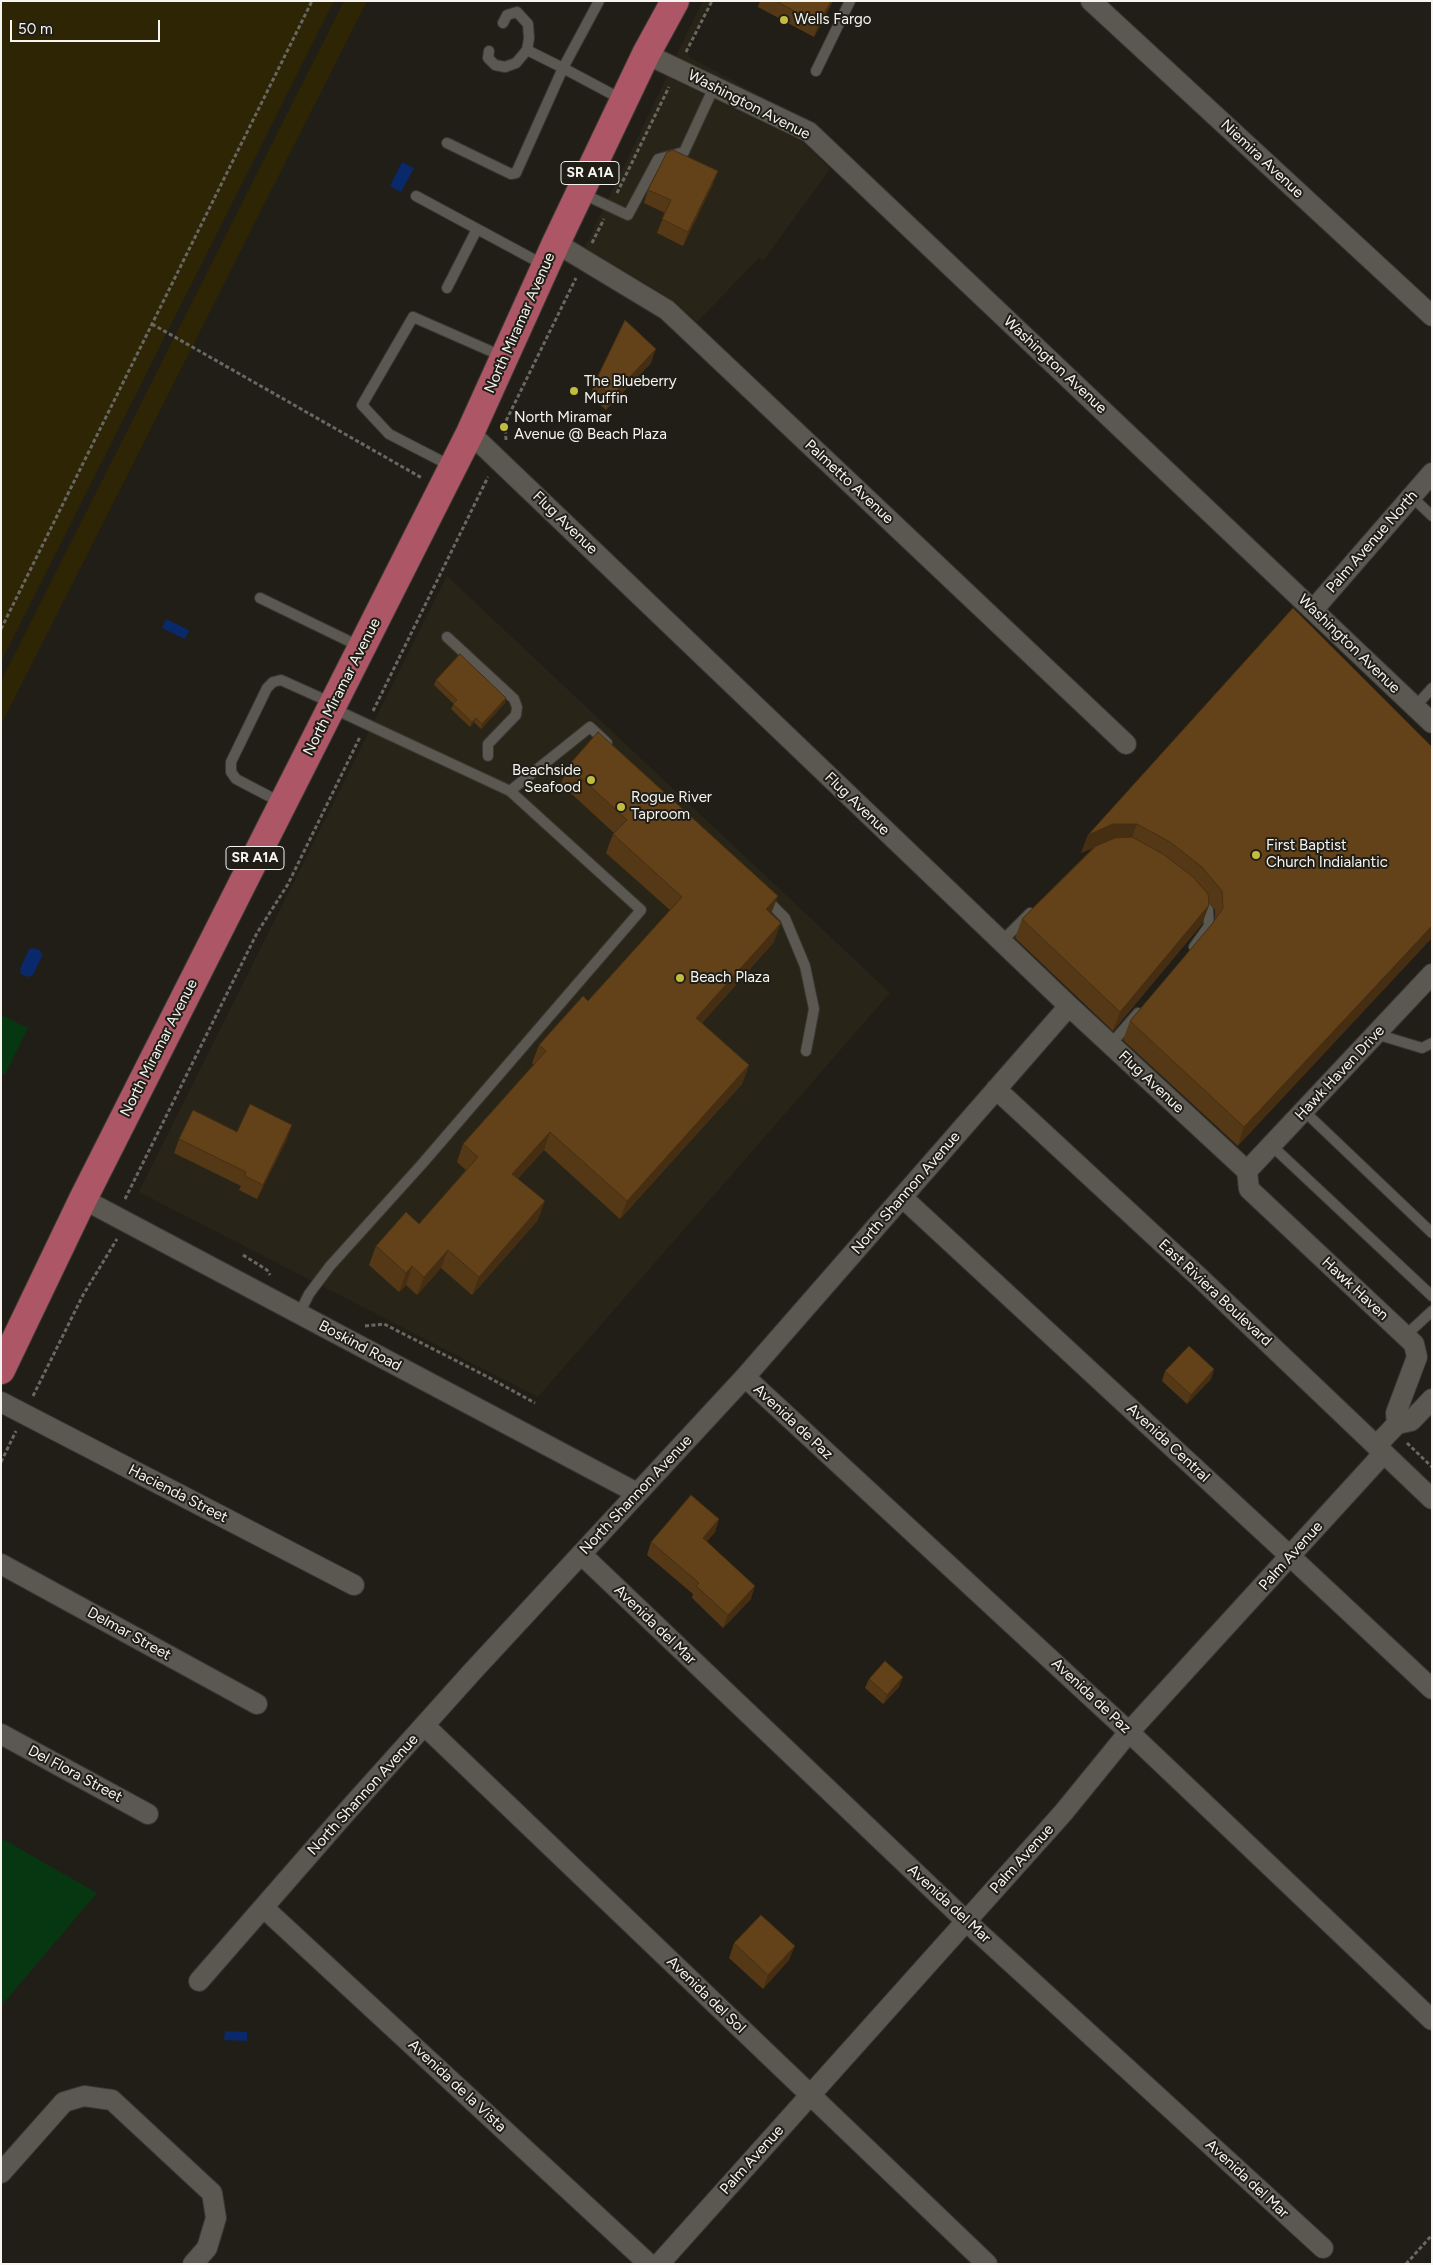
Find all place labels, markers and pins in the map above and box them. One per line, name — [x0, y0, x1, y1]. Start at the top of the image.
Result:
place label: Wells Fargo — [794, 11, 872, 29]
marker: Wells Fargo — [778, 14, 790, 26]
place label: The Blueberry Muffin — [584, 373, 677, 408]
marker: The Blueberry Muffin — [568, 385, 580, 397]
place label: North Miramar Avenue @ Beach Plaza — [514, 409, 667, 444]
marker: North Miramar Avenue @ Beach Plaza — [498, 421, 510, 433]
place label: Beachside Seafood — [512, 762, 581, 797]
marker: Beachside Seafood — [585, 774, 597, 786]
place label: Rogue River Taproom — [631, 789, 712, 824]
marker: Rogue River Taproom — [615, 801, 627, 813]
place label: First Baptist Church Indialantic — [1266, 837, 1388, 872]
marker: First Baptist Church Indialantic — [1250, 849, 1262, 861]
place label: Beach Plaza — [690, 969, 770, 987]
marker: Beach Plaza — [674, 972, 686, 984]

